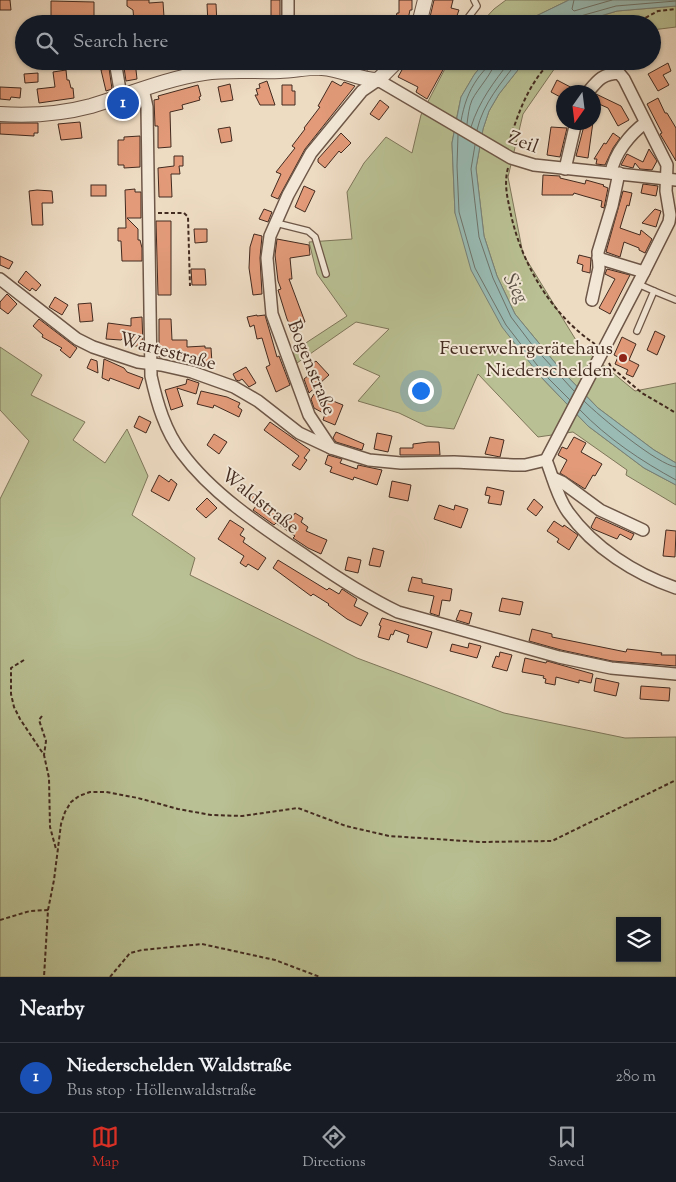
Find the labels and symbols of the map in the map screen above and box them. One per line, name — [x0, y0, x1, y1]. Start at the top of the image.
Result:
pin: 1 — [107, 84, 139, 122]
north arrow — [556, 85, 601, 130]
street label: Zeil — [504, 125, 542, 161]
water label: Sieg — [495, 269, 535, 310]
street label: Bogenstraße — [279, 316, 342, 420]
street label: Wartestraße — [116, 326, 219, 378]
place label: Feuerwehrgerätehaus Niederschelden — [439, 336, 613, 385]
marker: Feuerwehrgerätehaus Niederschelden — [617, 352, 629, 364]
your location — [408, 378, 434, 404]
street label: Waldstraße — [214, 463, 305, 541]

